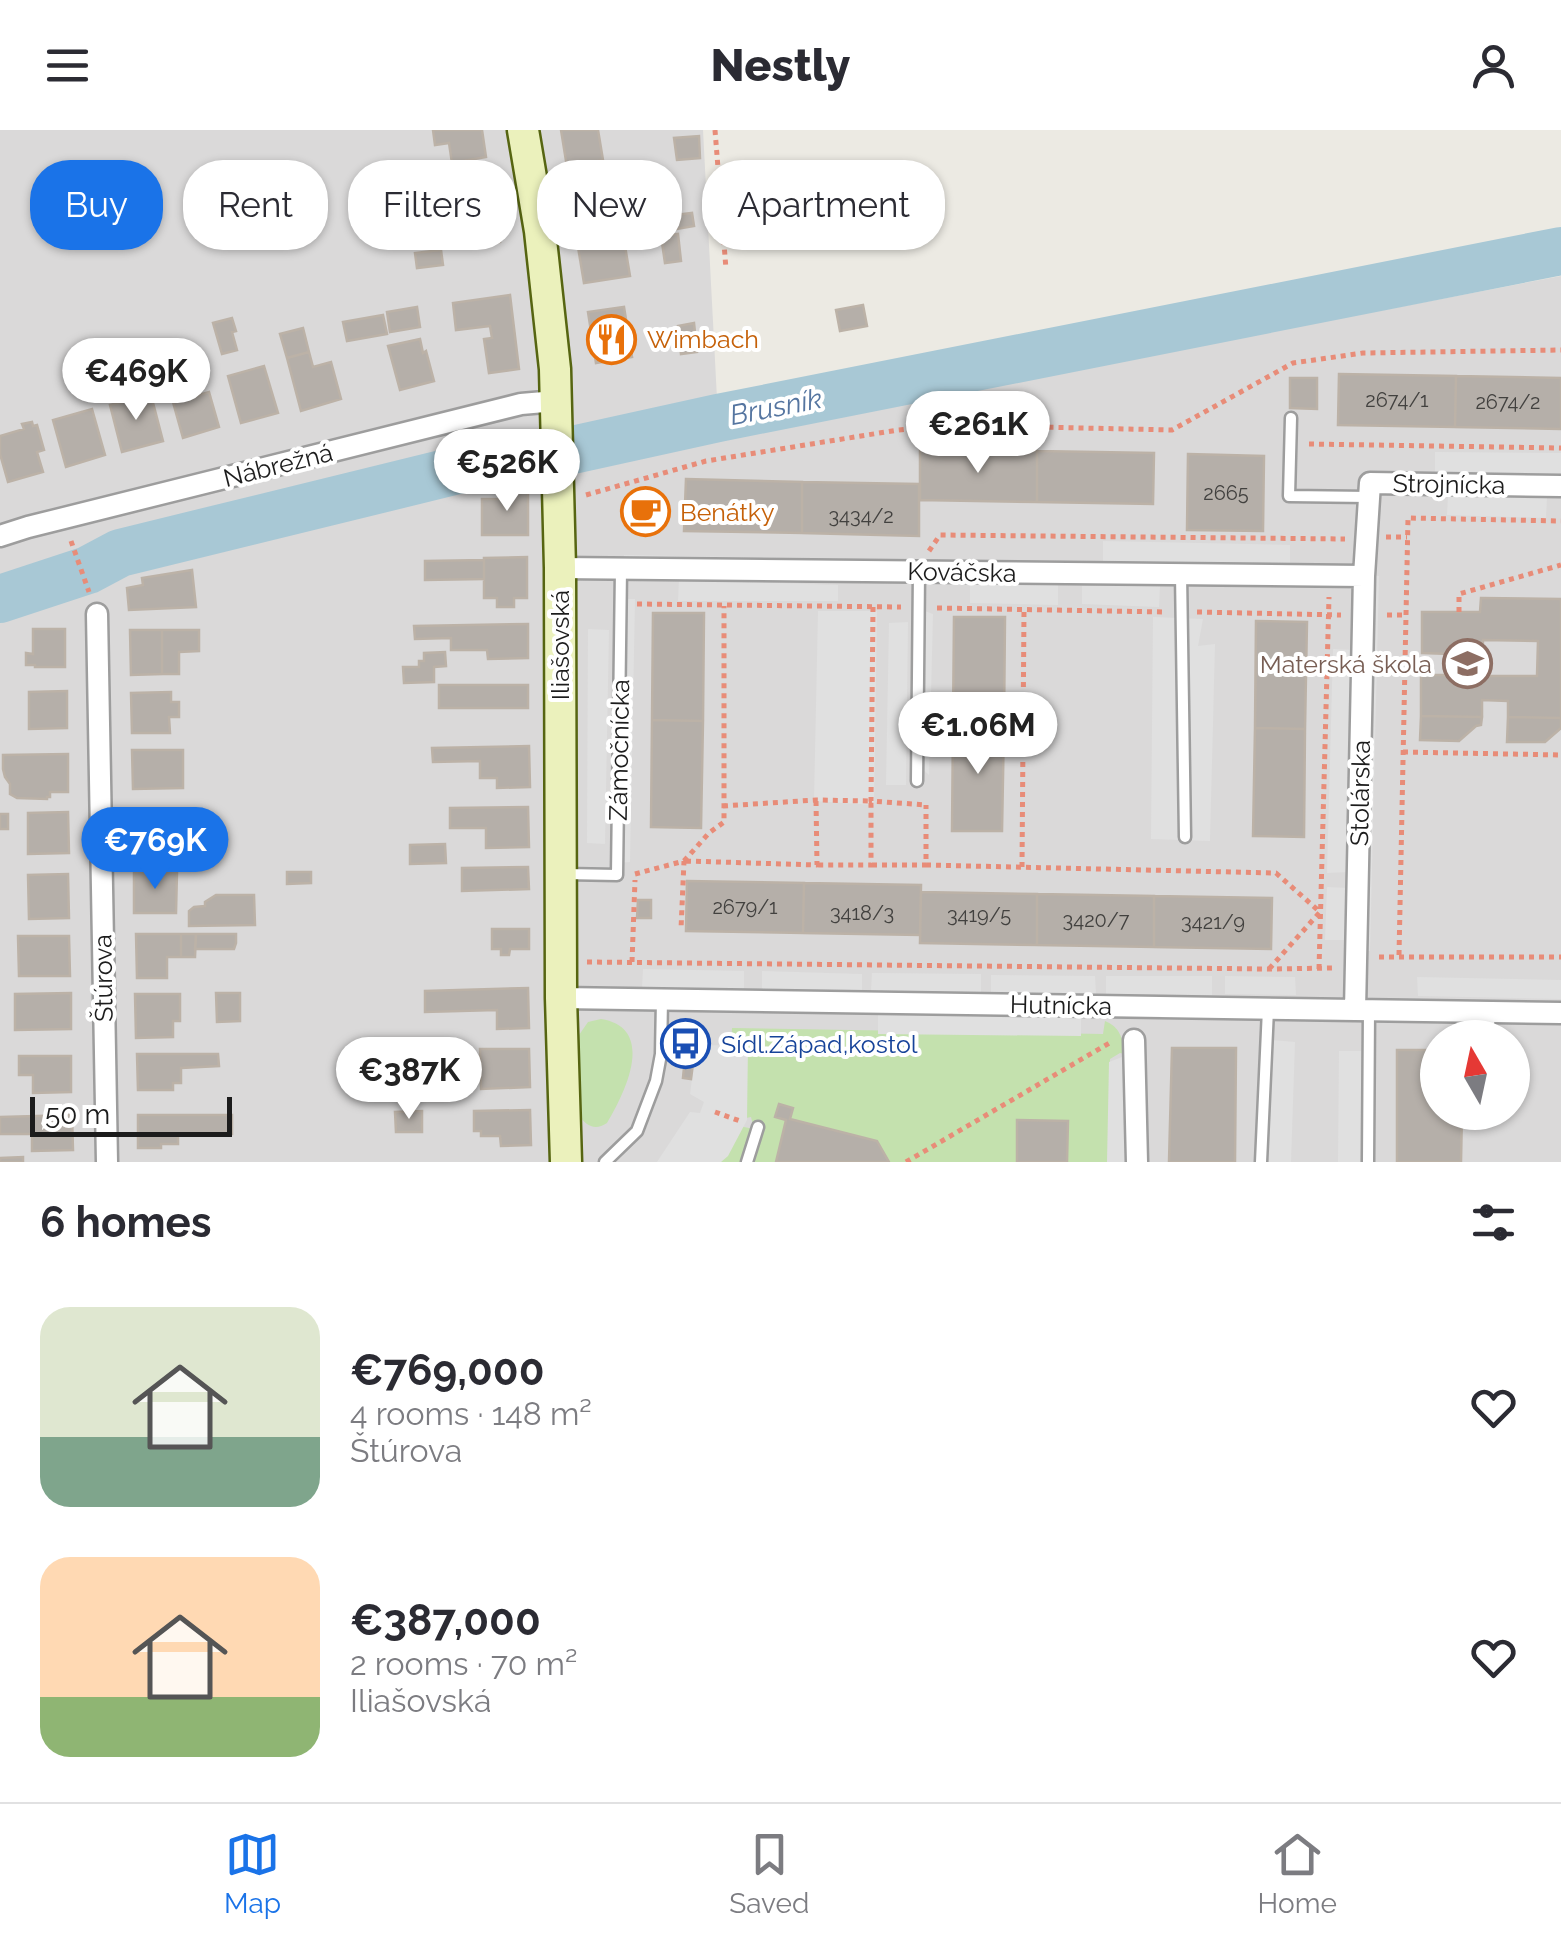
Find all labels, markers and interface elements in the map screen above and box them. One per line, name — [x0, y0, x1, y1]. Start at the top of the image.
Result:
icon: menu — [40, 38, 95, 93]
icon: person — [1466, 38, 1521, 93]
text: Nestly — [711, 39, 850, 92]
chip: Buy — [30, 160, 163, 250]
chip: Rent — [183, 160, 328, 250]
chip: Filters — [348, 160, 517, 250]
chip: New — [537, 160, 682, 250]
chip: Apartment — [702, 160, 945, 250]
restaurant icon: Wimbach — [586, 313, 638, 365]
place label: Wimbach — [647, 324, 759, 354]
pin: €469K — [66, 338, 206, 423]
text: €469K — [84, 352, 188, 389]
water label: Brusník — [727, 382, 825, 432]
house number: 2674/1 — [1365, 388, 1429, 412]
house number: 2674/2 — [1475, 390, 1541, 414]
pin: €261K — [908, 391, 1048, 476]
text: €261K — [928, 405, 1028, 442]
pin: €526K — [437, 429, 577, 514]
street label: Nábrežná — [220, 437, 336, 493]
text: €526K — [456, 443, 558, 480]
street label: Strojnícka — [1392, 468, 1506, 500]
house number: 2665 — [1203, 481, 1249, 505]
cafe icon: Benátky — [619, 486, 671, 538]
place label: Benátky — [680, 497, 775, 527]
house number: 3434/2 — [828, 504, 894, 528]
street label: Kováčska — [907, 556, 1017, 588]
street label: Iliašovská — [545, 590, 575, 700]
school or university icon: Materská škola — [1441, 638, 1493, 690]
place label: Materská škola — [1260, 649, 1432, 679]
street label: Zámočnícka — [603, 679, 635, 821]
pin: €1.06M — [897, 692, 1059, 777]
text: €1.06M — [920, 706, 1036, 743]
street label: Stolárska — [1344, 740, 1376, 846]
pin: €769K — [85, 807, 225, 892]
text: €769K — [103, 821, 207, 858]
house number: 2679/1 — [712, 895, 778, 919]
house number: 3418/3 — [830, 901, 894, 925]
house number: 3419/5 — [947, 903, 1011, 927]
house number: 3420/7 — [1063, 908, 1130, 932]
house number: 3421/9 — [1181, 910, 1245, 934]
street label: Štúrova — [87, 934, 119, 1022]
street label: Hutnícka — [1010, 989, 1112, 1021]
bus stop icon: Sídl.Západ,kostol — [660, 1018, 712, 1070]
north arrow — [1420, 1020, 1530, 1130]
map controls — [1420, 1020, 1530, 1130]
place label: Sídl.Západ,kostol — [721, 1029, 918, 1059]
pin: €387K — [339, 1037, 479, 1122]
text: €387K — [358, 1051, 460, 1088]
scale bar — [30, 1092, 232, 1136]
text: 50 m — [45, 1098, 110, 1131]
icon: filters — [1466, 1195, 1521, 1250]
text: 6 homes — [40, 1198, 211, 1247]
text: €769,000 — [350, 1346, 544, 1395]
icon: home — [120, 1347, 240, 1467]
icon: heart — [1466, 1380, 1521, 1435]
text: 4 rooms · 148 m² — [350, 1395, 592, 1432]
text: Štúrova — [350, 1432, 462, 1469]
text: €387,000 — [350, 1596, 541, 1645]
icon: home — [120, 1597, 240, 1717]
icon: heart — [1466, 1630, 1521, 1685]
text: 2 rooms · 70 m² — [350, 1645, 577, 1682]
text: Iliašovská — [350, 1682, 491, 1719]
tab: Map — [224, 1827, 281, 1920]
tab: Saved — [729, 1827, 809, 1920]
tab: Home — [1258, 1827, 1337, 1920]

